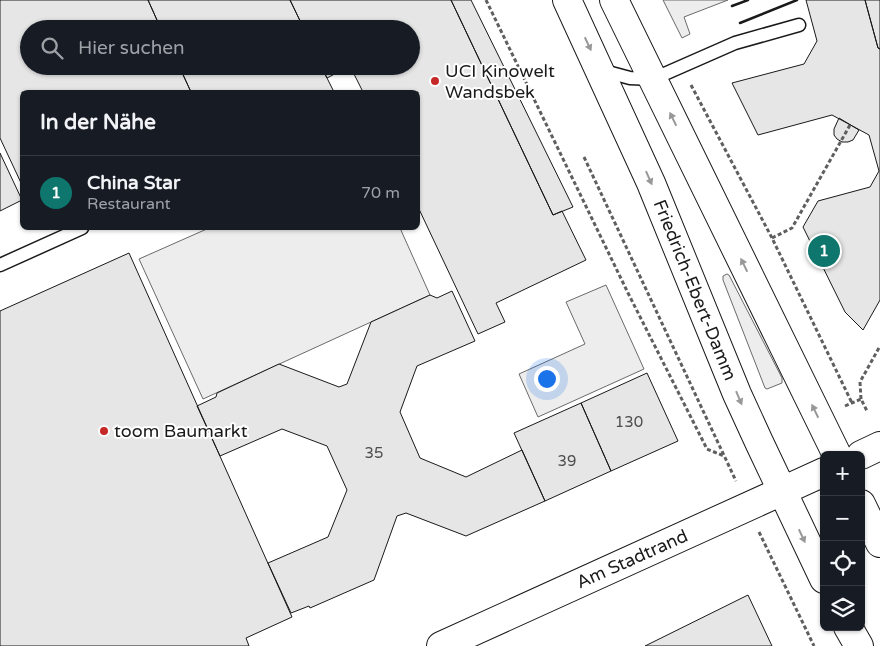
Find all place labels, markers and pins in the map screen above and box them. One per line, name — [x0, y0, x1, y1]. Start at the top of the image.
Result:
place label: UCI Kinowelt Wandsbek — [445, 60, 555, 103]
marker: UCI Kinowelt Wandsbek — [429, 75, 441, 87]
pin: 1 — [808, 232, 840, 270]
place label: toom Baumarkt — [114, 420, 248, 442]
marker: toom Baumarkt — [98, 425, 110, 437]

